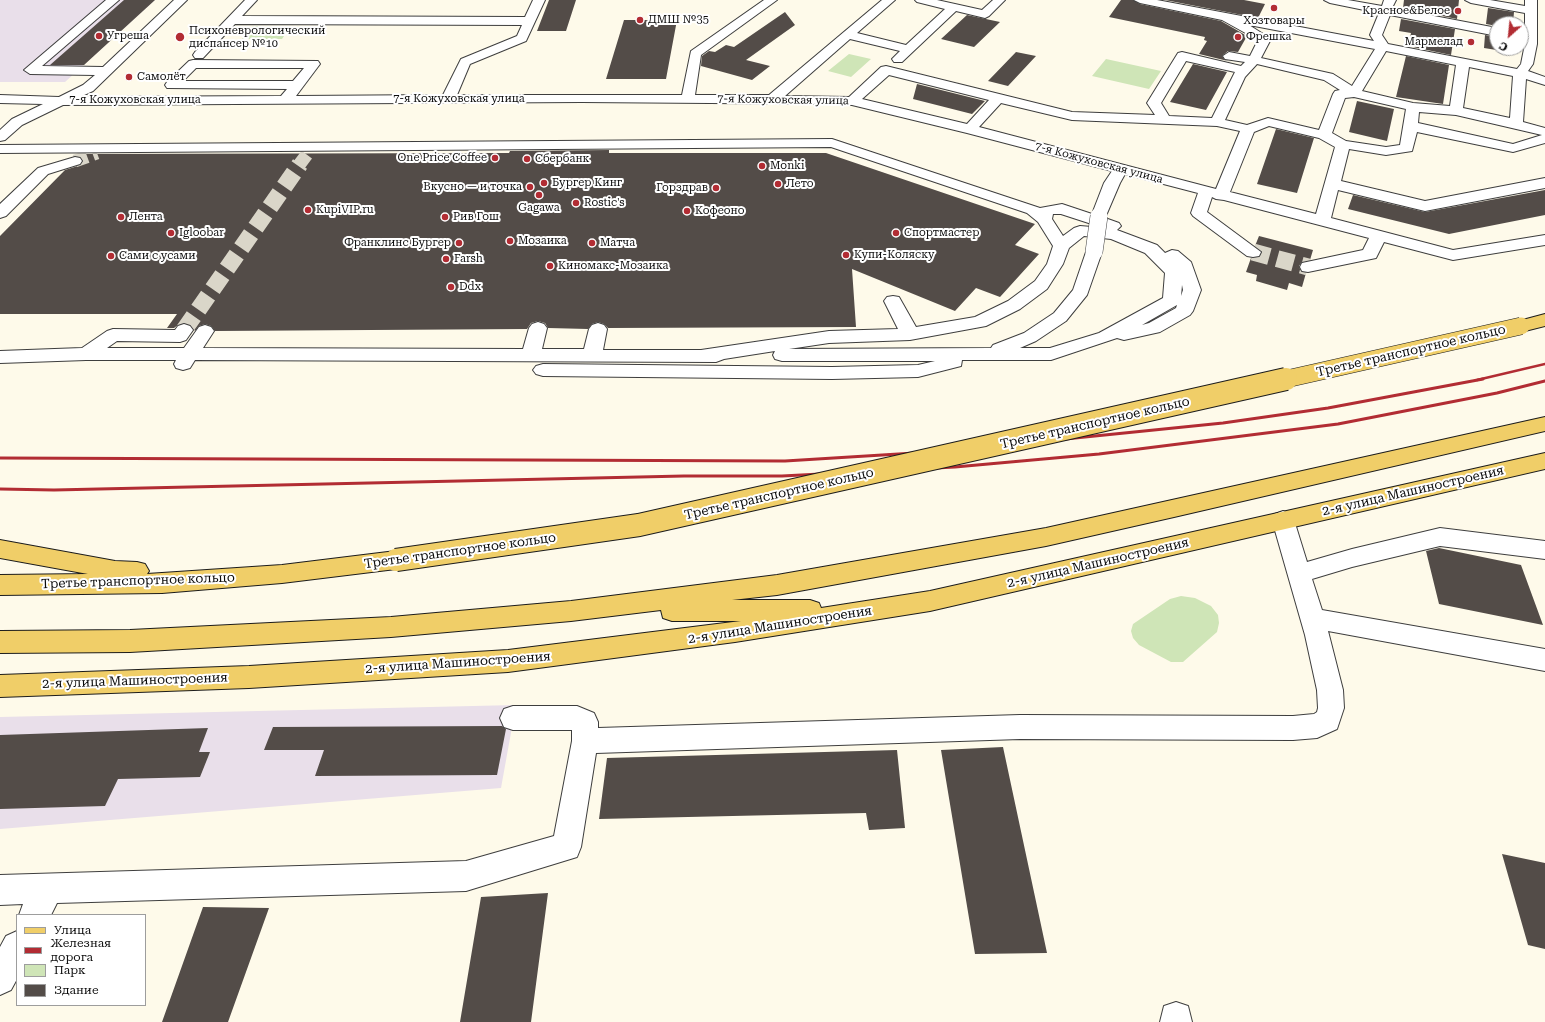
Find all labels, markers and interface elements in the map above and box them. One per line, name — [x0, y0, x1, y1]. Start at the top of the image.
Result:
marker: Хозтовары — [1269, 3, 1279, 13]
place label: Красное&Белое — [1362, 4, 1450, 18]
marker: Красное&Белое — [1453, 6, 1463, 16]
place label: ДМШ №35 — [648, 13, 709, 27]
place label: Хозтовары — [1243, 14, 1305, 28]
marker: ДМШ №35 — [635, 15, 645, 25]
north arrow — [1489, 16, 1529, 56]
place label: Психоневрологический диспансер №10 — [189, 24, 325, 50]
place label: Угреша — [107, 29, 149, 43]
place label: Фрешка — [1246, 30, 1291, 44]
marker: Угреша — [94, 31, 104, 41]
marker: Психоневрологический диспансер №10 — [174, 31, 186, 43]
marker: Фрешка — [1233, 32, 1243, 42]
place label: Мармелад — [1405, 35, 1463, 49]
marker: Мармелад — [1466, 37, 1476, 47]
text: С — [1497, 39, 1510, 54]
place label: Самолёт — [137, 70, 186, 84]
marker: Самолёт — [124, 72, 134, 82]
street label: 7-я Кожуховская улица — [393, 92, 525, 106]
street label: 7-я Кожуховская улица — [717, 92, 849, 108]
street label: 7-я Кожуховская улица — [69, 93, 201, 107]
street label: 7-я Кожуховская улица — [1034, 140, 1164, 186]
place label: One Price Coffee — [398, 151, 487, 165]
place label: Сбербанк — [535, 152, 590, 166]
marker: One Price Coffee — [490, 153, 500, 163]
marker: Сбербанк — [522, 154, 532, 164]
place label: Monki — [770, 159, 805, 173]
marker: Monki — [757, 161, 767, 171]
place label: Бургер Кинг — [552, 176, 622, 190]
place label: Лето — [786, 177, 814, 191]
marker: Бургер Кинг — [539, 178, 549, 188]
marker: Лето — [773, 179, 783, 189]
place label: Вкусно — и точка — [423, 180, 522, 194]
place label: Горздрав — [656, 181, 708, 195]
marker: Вкусно — и точка — [525, 182, 535, 192]
marker: Горздрав — [711, 183, 721, 193]
marker: Gagawa — [534, 190, 544, 200]
place label: Rostic's — [584, 196, 625, 210]
marker: Rostic's — [571, 198, 581, 208]
place label: Gagawa — [518, 201, 560, 215]
place label: KupiVIP.ru — [316, 203, 374, 217]
place label: Кофеоно — [695, 204, 744, 218]
marker: KupiVIP.ru — [303, 205, 313, 215]
marker: Кофеоно — [682, 206, 692, 216]
place label: Лента — [129, 210, 163, 224]
place label: Рив Гош — [453, 210, 499, 224]
marker: Лента — [116, 212, 126, 222]
marker: Рив Гош — [440, 212, 450, 222]
place label: Igloobar — [179, 226, 224, 240]
place label: Спортмастер — [904, 226, 979, 240]
marker: Igloobar — [166, 228, 176, 238]
marker: Спортмастер — [891, 228, 901, 238]
place label: Мозаика — [518, 234, 567, 248]
place label: Франклинс Бургер — [344, 236, 451, 250]
marker: Мозаика — [505, 236, 515, 246]
place label: Матча — [600, 236, 635, 250]
marker: Франклинс Бургер — [454, 238, 464, 248]
marker: Матча — [587, 238, 597, 248]
place label: Купи-Коляску — [854, 248, 935, 262]
place label: Сами с усами — [119, 249, 196, 263]
marker: Купи-Коляску — [841, 250, 851, 260]
marker: Сами с усами — [106, 251, 116, 261]
place label: Farsh — [454, 252, 483, 266]
marker: Farsh — [441, 254, 451, 264]
place label: Киномакс-Мозаика — [558, 259, 668, 273]
marker: Киномакс-Мозаика — [545, 261, 555, 271]
place label: Ddx — [459, 280, 481, 294]
marker: Ddx — [446, 282, 456, 292]
street label: Третье транспортное кольцо — [1315, 322, 1507, 380]
street label: Третье транспортное кольцо — [999, 394, 1191, 452]
street label: 2-я улица Машиностроения — [1321, 463, 1505, 519]
street label: Третье транспортное кольцо — [683, 465, 875, 523]
street label: Третье транспортное кольцо — [363, 530, 557, 572]
street label: 2-я улица Машиностроения — [1006, 535, 1190, 591]
street label: Третье транспортное кольцо — [41, 570, 235, 592]
street label: 2-я улица Машиностроения — [687, 603, 873, 647]
street label: 2-я улица Машиностроения — [365, 649, 551, 677]
street label: 2-я улица Машиностроения — [42, 670, 228, 692]
legend — [16, 914, 146, 1006]
text: Улица — [54, 923, 91, 937]
text: Железная дорога — [50, 936, 111, 964]
text: Парк — [54, 963, 86, 977]
text: Здание — [54, 983, 98, 997]

